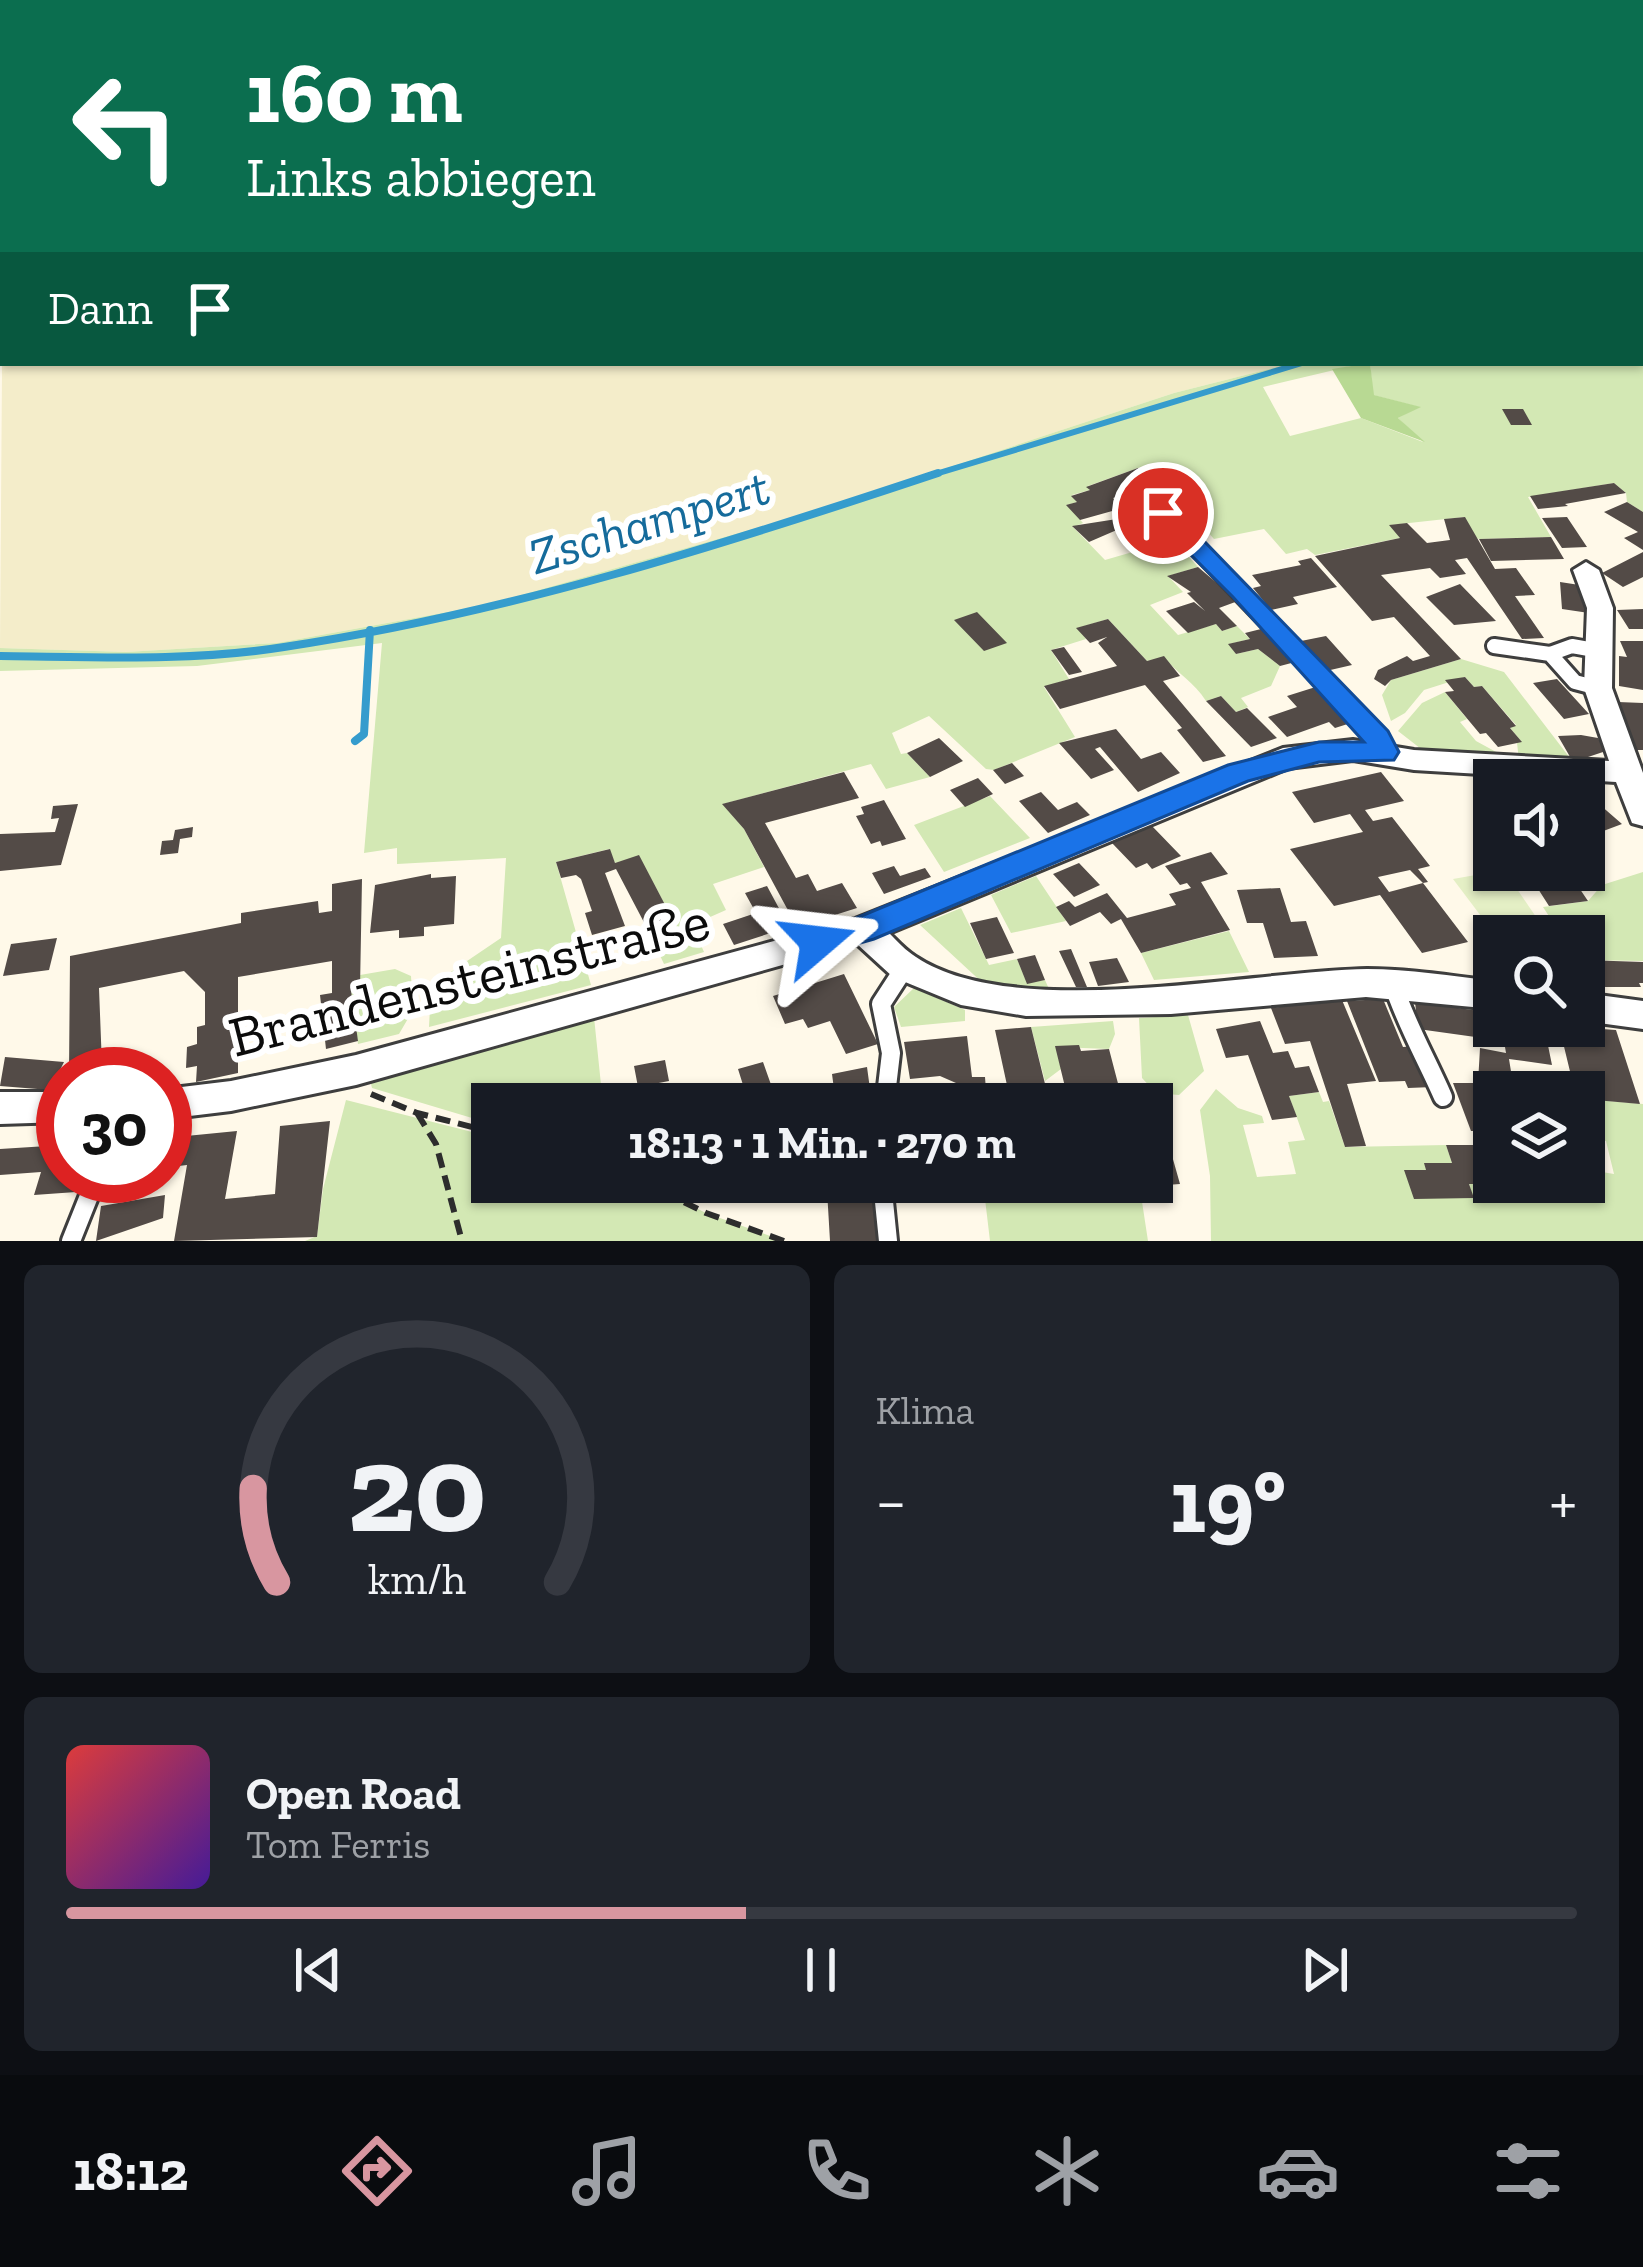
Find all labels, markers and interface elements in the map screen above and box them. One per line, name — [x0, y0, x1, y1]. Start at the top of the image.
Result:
text: 160 m — [246, 43, 463, 144]
icon: left — [48, 48, 204, 204]
text: Links abbiegen — [246, 145, 596, 210]
icon: arrive — [177, 276, 243, 342]
text: Dann — [48, 282, 153, 336]
water label: Zschampert — [522, 456, 777, 587]
pin — [1112, 462, 1214, 564]
icon: arrive — [1130, 480, 1196, 546]
map controls — [1473, 759, 1605, 1203]
button: sound — [1473, 759, 1605, 891]
position arrow — [755, 879, 881, 1005]
street label: Brandensteinstraße — [222, 885, 716, 1072]
button: search — [1473, 915, 1605, 1047]
speed limit sign: 30 — [36, 1047, 192, 1203]
button: layers — [1473, 1071, 1605, 1203]
text: 18:13 · 1 Min. · 270 m — [628, 1116, 1016, 1170]
text: Klima — [876, 1387, 974, 1434]
text: 20 — [347, 1413, 486, 1563]
text: 19° — [1170, 1447, 1286, 1555]
text: − — [876, 1462, 906, 1541]
text: + — [1549, 1462, 1577, 1541]
text: km/h — [368, 1554, 466, 1605]
text: Open Road — [246, 1767, 461, 1821]
text: Tom Ferris — [246, 1821, 430, 1868]
icon: previous — [285, 1937, 351, 2003]
icon: pause — [788, 1937, 854, 2003]
icon: next — [1292, 1937, 1358, 2003]
icon: directions — [335, 2129, 419, 2213]
icon: music — [565, 2129, 649, 2213]
icon: phone — [795, 2129, 879, 2213]
icon: climate — [1025, 2129, 1109, 2213]
icon: car — [1256, 2129, 1340, 2213]
icon: filters — [1486, 2129, 1570, 2213]
text: 18:12 — [73, 2139, 188, 2204]

